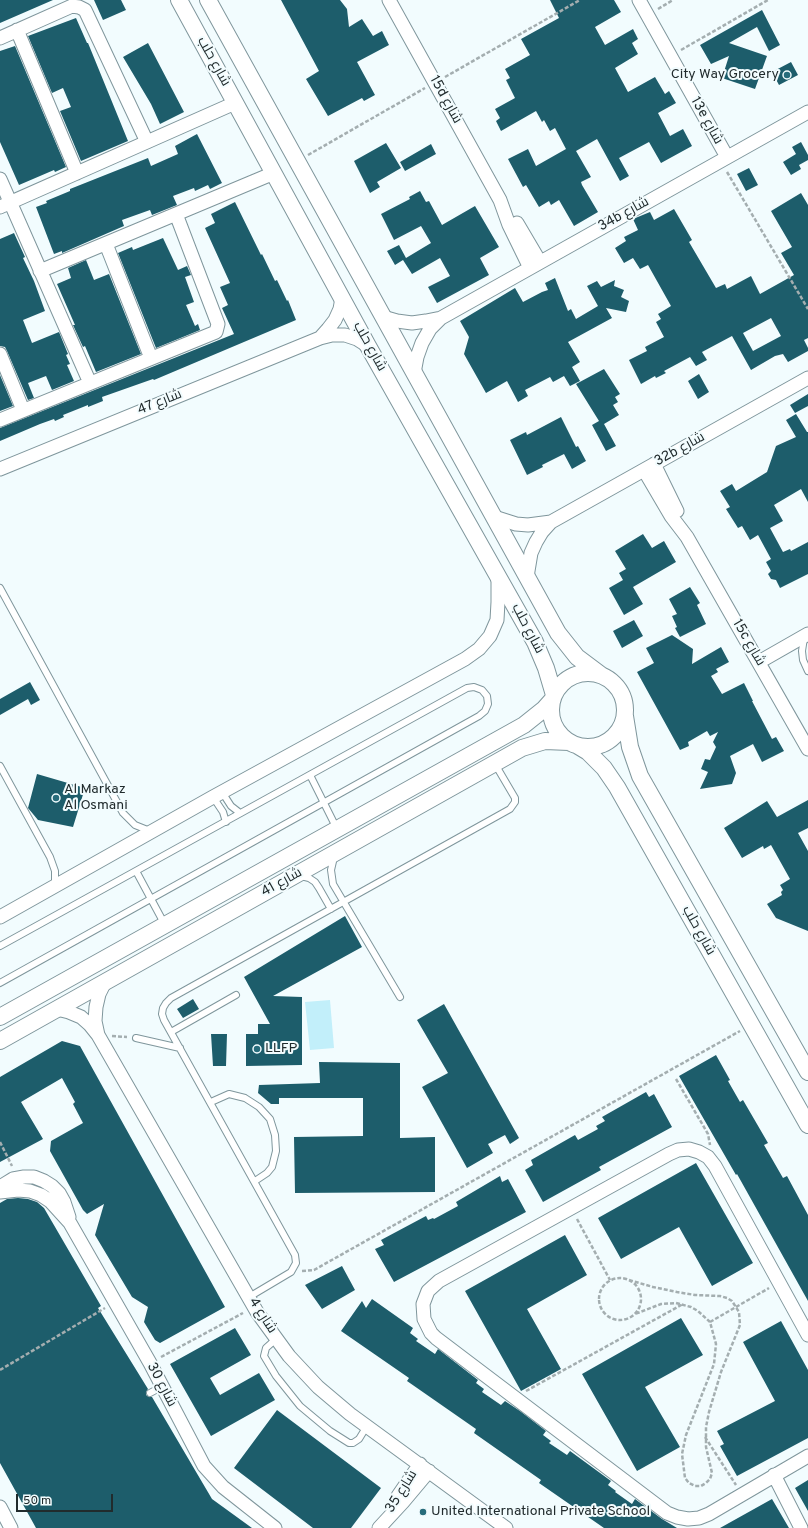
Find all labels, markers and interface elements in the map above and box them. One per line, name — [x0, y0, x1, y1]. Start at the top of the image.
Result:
street label: شارع حلب — [193, 34, 233, 90]
place label: City Way Grocery — [671, 67, 779, 83]
marker: City Way Grocery — [782, 70, 792, 80]
street label: 15d شارع — [425, 73, 465, 127]
street label: 13e شارع — [686, 94, 726, 148]
street label: 34b شارع — [596, 194, 652, 236]
street label: شارع حلب — [349, 319, 389, 375]
street label: شارع 47 — [135, 387, 185, 419]
street label: 32b شارع — [652, 429, 708, 471]
street label: شارع حلب — [507, 601, 547, 657]
street label: 15c شارع — [728, 617, 768, 669]
place label: Al Markaz Al Osmani — [64, 782, 128, 814]
marker: Al Markaz Al Osmani — [51, 793, 61, 803]
street label: شارع 41 — [259, 865, 305, 901]
street label: شارع حلب — [678, 903, 718, 959]
place label: LLFP — [265, 1041, 297, 1057]
marker: LLFP — [252, 1044, 262, 1054]
street label: شارع 4 — [244, 1295, 280, 1337]
street label: شارع 30 — [142, 1360, 180, 1410]
street label: شارع 35 — [382, 1467, 422, 1517]
scale bar — [18, 1486, 115, 1512]
text: 50 m — [23, 1493, 51, 1509]
place label: United International Private School — [431, 1504, 650, 1520]
marker: United International Private School — [418, 1507, 428, 1517]

